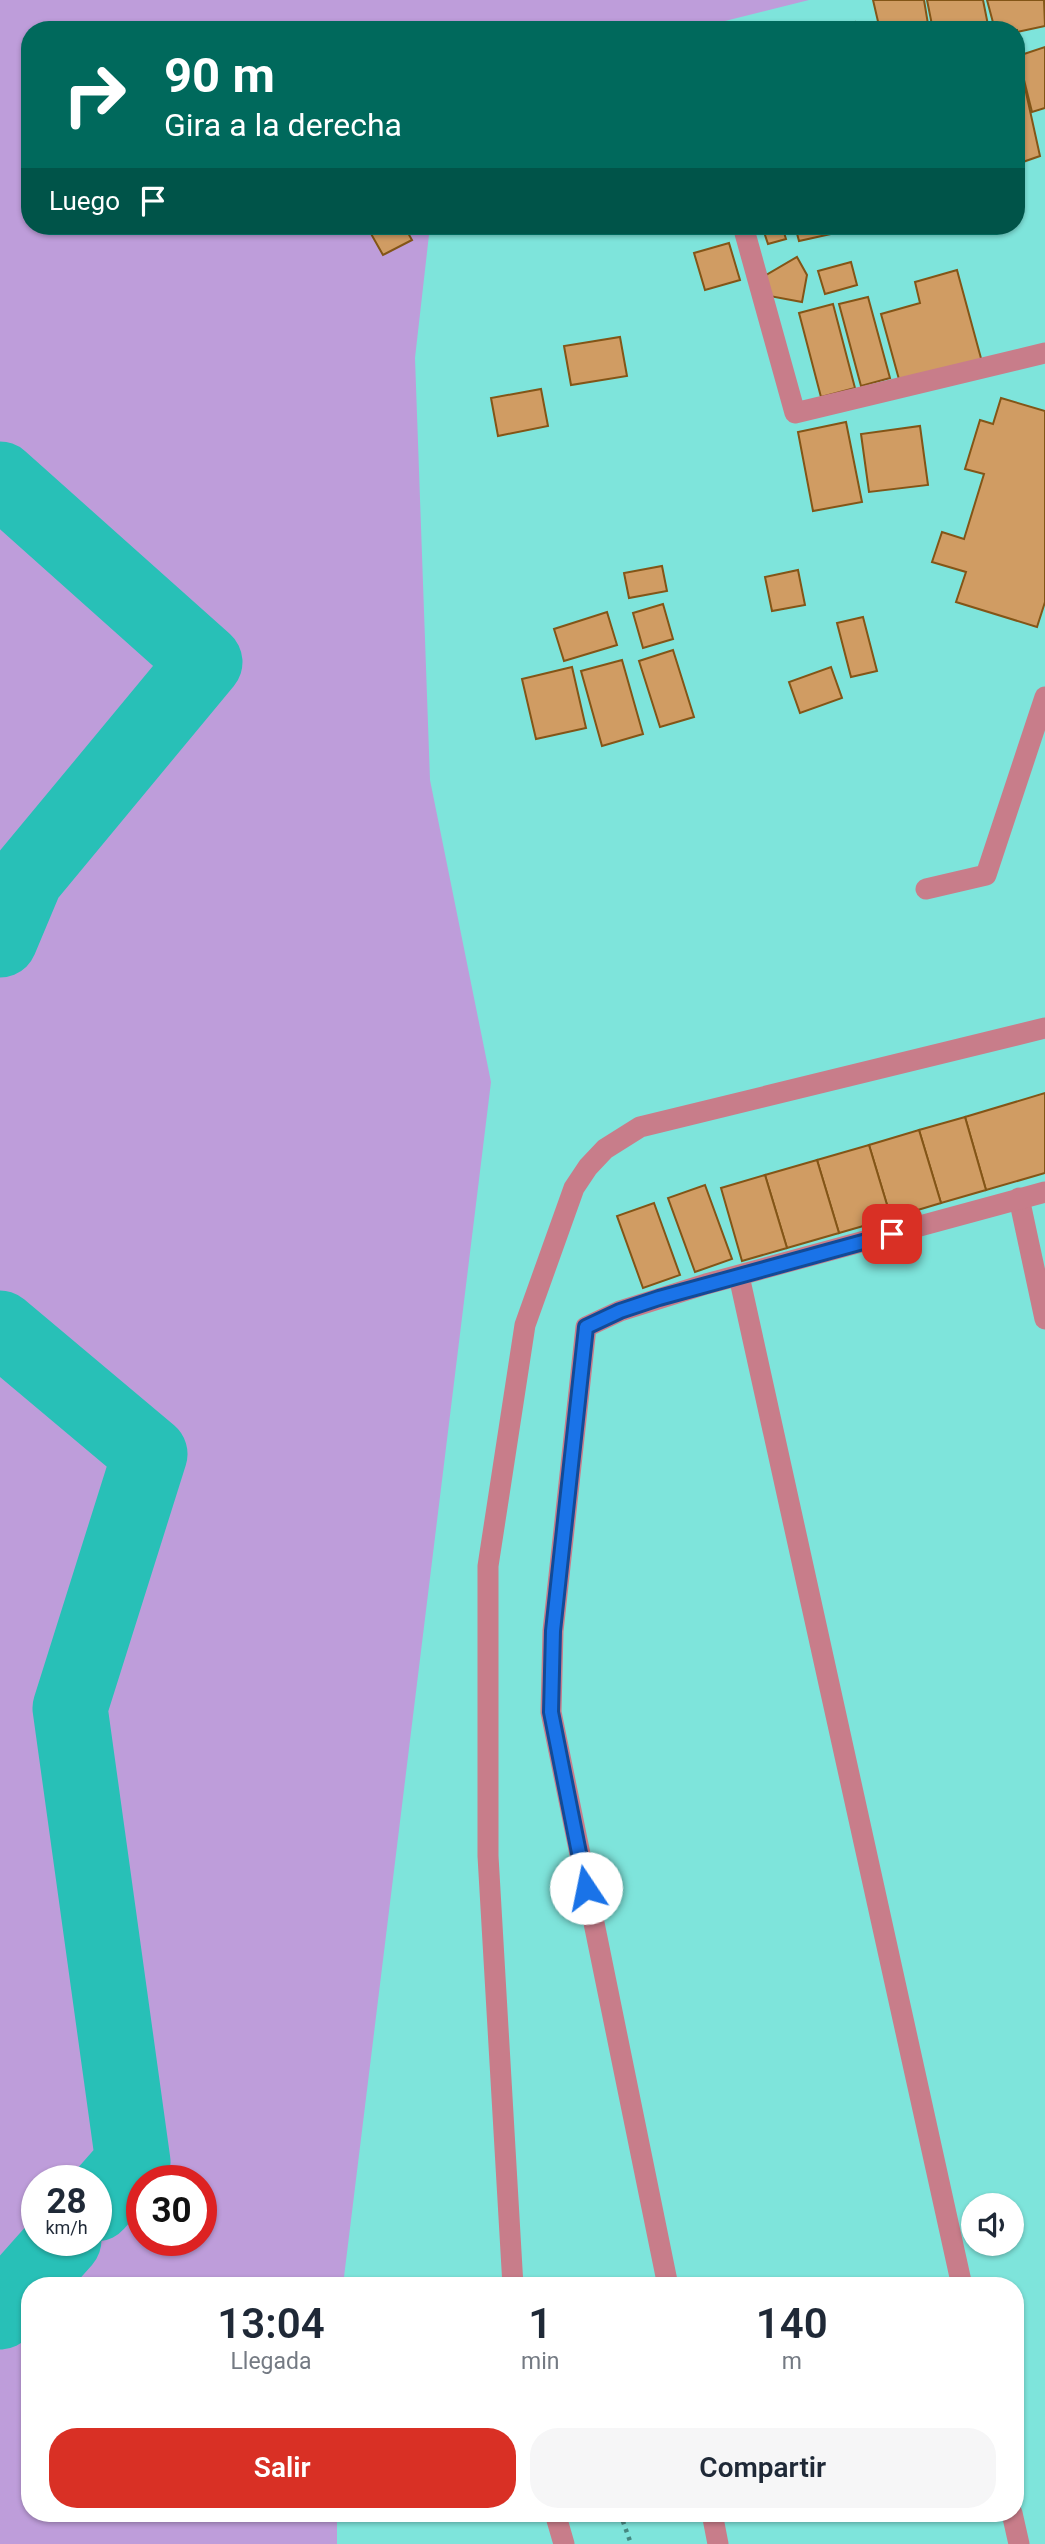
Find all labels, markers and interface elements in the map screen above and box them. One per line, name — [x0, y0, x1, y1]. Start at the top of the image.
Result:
text: 90 m — [164, 47, 275, 104]
icon: right — [49, 49, 140, 140]
text: Gira a la derecha — [164, 106, 402, 144]
icon: arrive — [134, 182, 172, 220]
text: Luego — [49, 186, 120, 216]
pin — [862, 1204, 922, 1264]
icon: arrive — [873, 1215, 911, 1253]
position arrow — [549, 1851, 623, 1925]
speed limit sign: 30 — [126, 2165, 217, 2256]
text: 28 — [46, 2181, 87, 2222]
map controls — [961, 2193, 1024, 2256]
button: sound — [961, 2193, 1024, 2256]
text: km/h — [45, 2217, 88, 2238]
text: 13:04 — [217, 2299, 325, 2348]
text: 1 — [528, 2299, 552, 2348]
text: 140 — [756, 2299, 828, 2348]
text: Llegada — [230, 2348, 312, 2375]
text: min — [521, 2348, 559, 2375]
text: m — [782, 2348, 802, 2375]
button: Salir — [49, 2428, 516, 2508]
button: Compartir — [530, 2428, 996, 2508]

